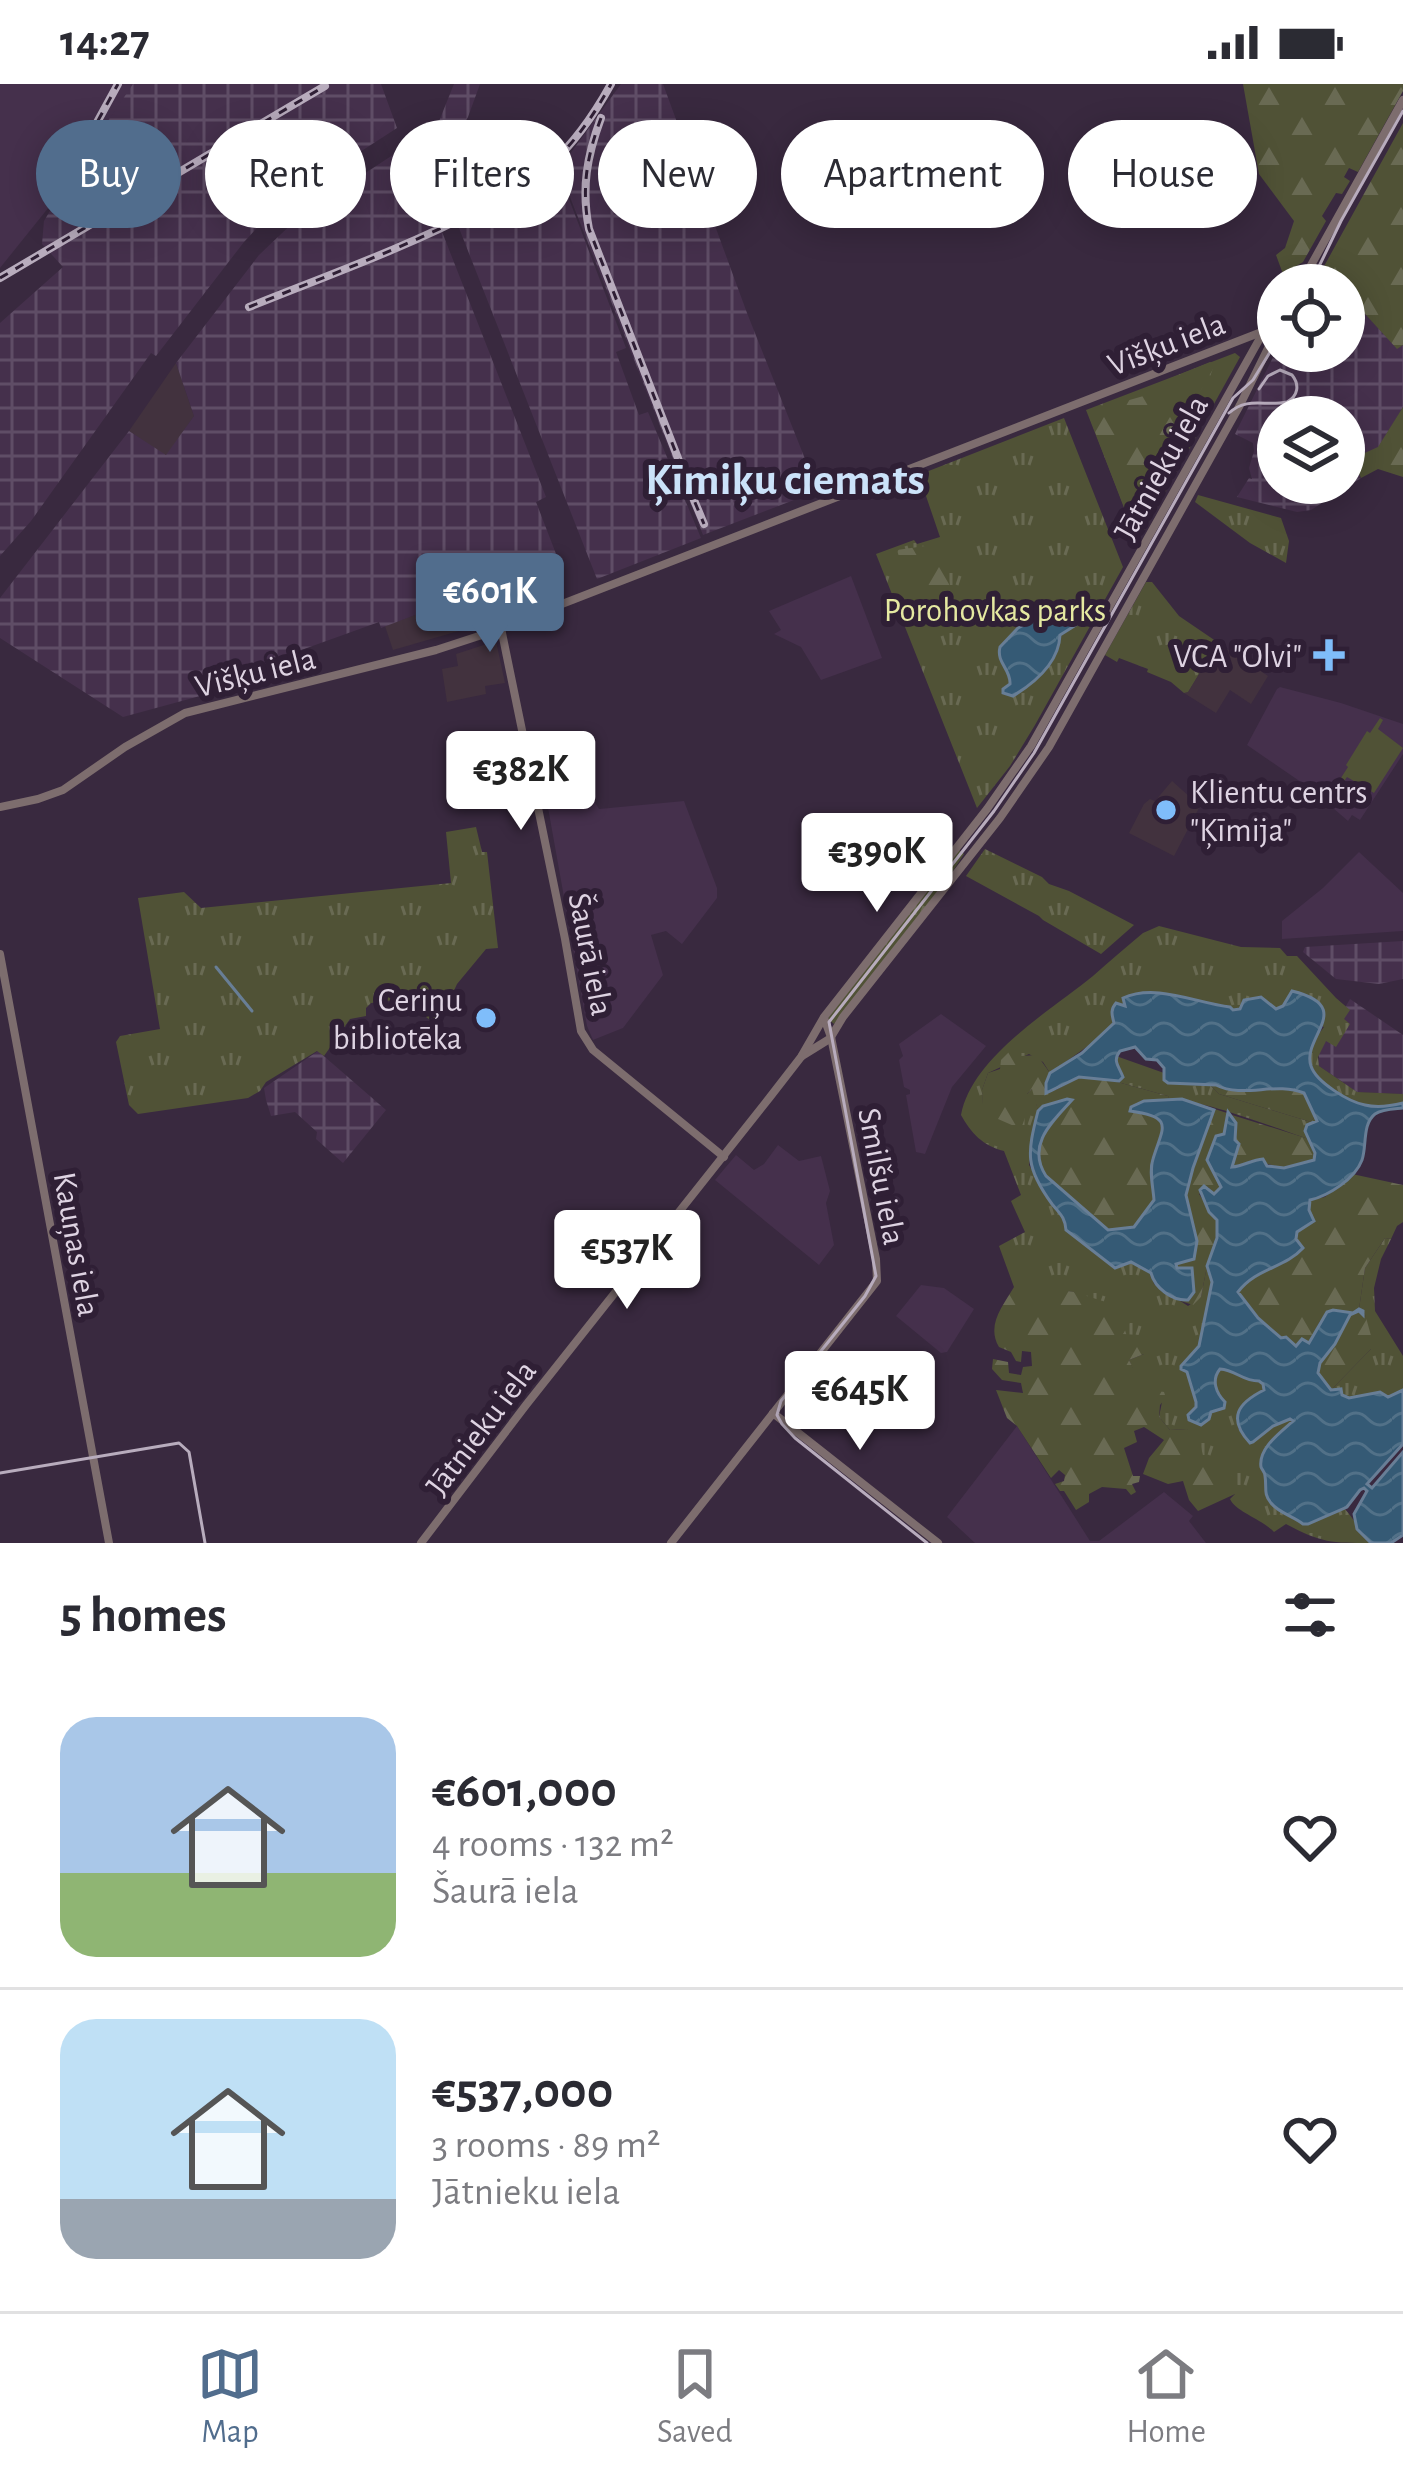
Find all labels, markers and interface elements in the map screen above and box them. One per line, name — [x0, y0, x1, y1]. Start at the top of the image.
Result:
text: 14:27 — [60, 19, 150, 64]
chip: Buy — [36, 120, 181, 228]
chip: Rent — [205, 120, 366, 228]
chip: Filters — [390, 120, 574, 228]
chip: New — [598, 120, 757, 228]
chip: Apartment — [781, 120, 1044, 228]
chip: House — [1068, 120, 1257, 228]
map controls — [1257, 264, 1365, 504]
button: locate — [1257, 264, 1365, 372]
street label: Višķu iela — [1104, 308, 1231, 385]
street label: Jātnieku iela — [1109, 390, 1215, 546]
button: layers — [1257, 396, 1365, 504]
district label: Ķīmiķu ciemats — [645, 458, 925, 507]
pin: €601K — [406, 553, 574, 655]
text: €601K — [443, 572, 537, 611]
park label: Porohovkas parks — [884, 595, 1106, 628]
marker: VCA "Olvi" — [1313, 639, 1345, 671]
place label: VCA "Olvi" — [1173, 641, 1302, 674]
street label: Višķu iela — [192, 643, 320, 706]
pin: €382K — [437, 731, 605, 833]
text: €382K — [473, 750, 569, 789]
place label: Klientu centrs "Ķīmija" — [1190, 777, 1368, 850]
marker: Klientu centrs "Ķīmija" — [1153, 797, 1179, 823]
pin: €390K — [793, 813, 961, 915]
text: €390K — [829, 832, 925, 871]
street label: Šaurā iela — [561, 890, 622, 1019]
place label: Ceriņu bibliotēka — [333, 985, 462, 1056]
marker: Ceriņu bibliotēka — [473, 1005, 499, 1031]
street label: Smilšu iela — [851, 1105, 910, 1248]
street label: Kauņas iela — [45, 1170, 104, 1320]
pin: €537K — [543, 1210, 711, 1312]
text: €537K — [581, 1229, 673, 1268]
pin: €645K — [776, 1351, 944, 1453]
street label: Jātnieku iela — [421, 1355, 543, 1502]
text: €645K — [812, 1370, 908, 1409]
icon: filters — [1277, 1582, 1343, 1648]
text: 5 homes — [60, 1590, 227, 1641]
icon: home — [156, 1765, 300, 1909]
text: €601,000 — [432, 1765, 617, 1816]
icon: heart — [1277, 1804, 1343, 1870]
text: 4 rooms · 132 m² — [432, 1825, 674, 1864]
text: Šaurā iela — [432, 1872, 579, 1911]
text: €537,000 — [432, 2066, 613, 2117]
icon: home — [156, 2067, 300, 2211]
icon: heart — [1277, 2106, 1343, 2172]
text: 3 rooms · 89 m² — [432, 2126, 660, 2165]
text: Jātnieku iela — [432, 2173, 621, 2212]
tab: Map — [197, 2341, 263, 2453]
tab: Saved — [657, 2341, 733, 2453]
tab: Home — [1127, 2341, 1206, 2453]

